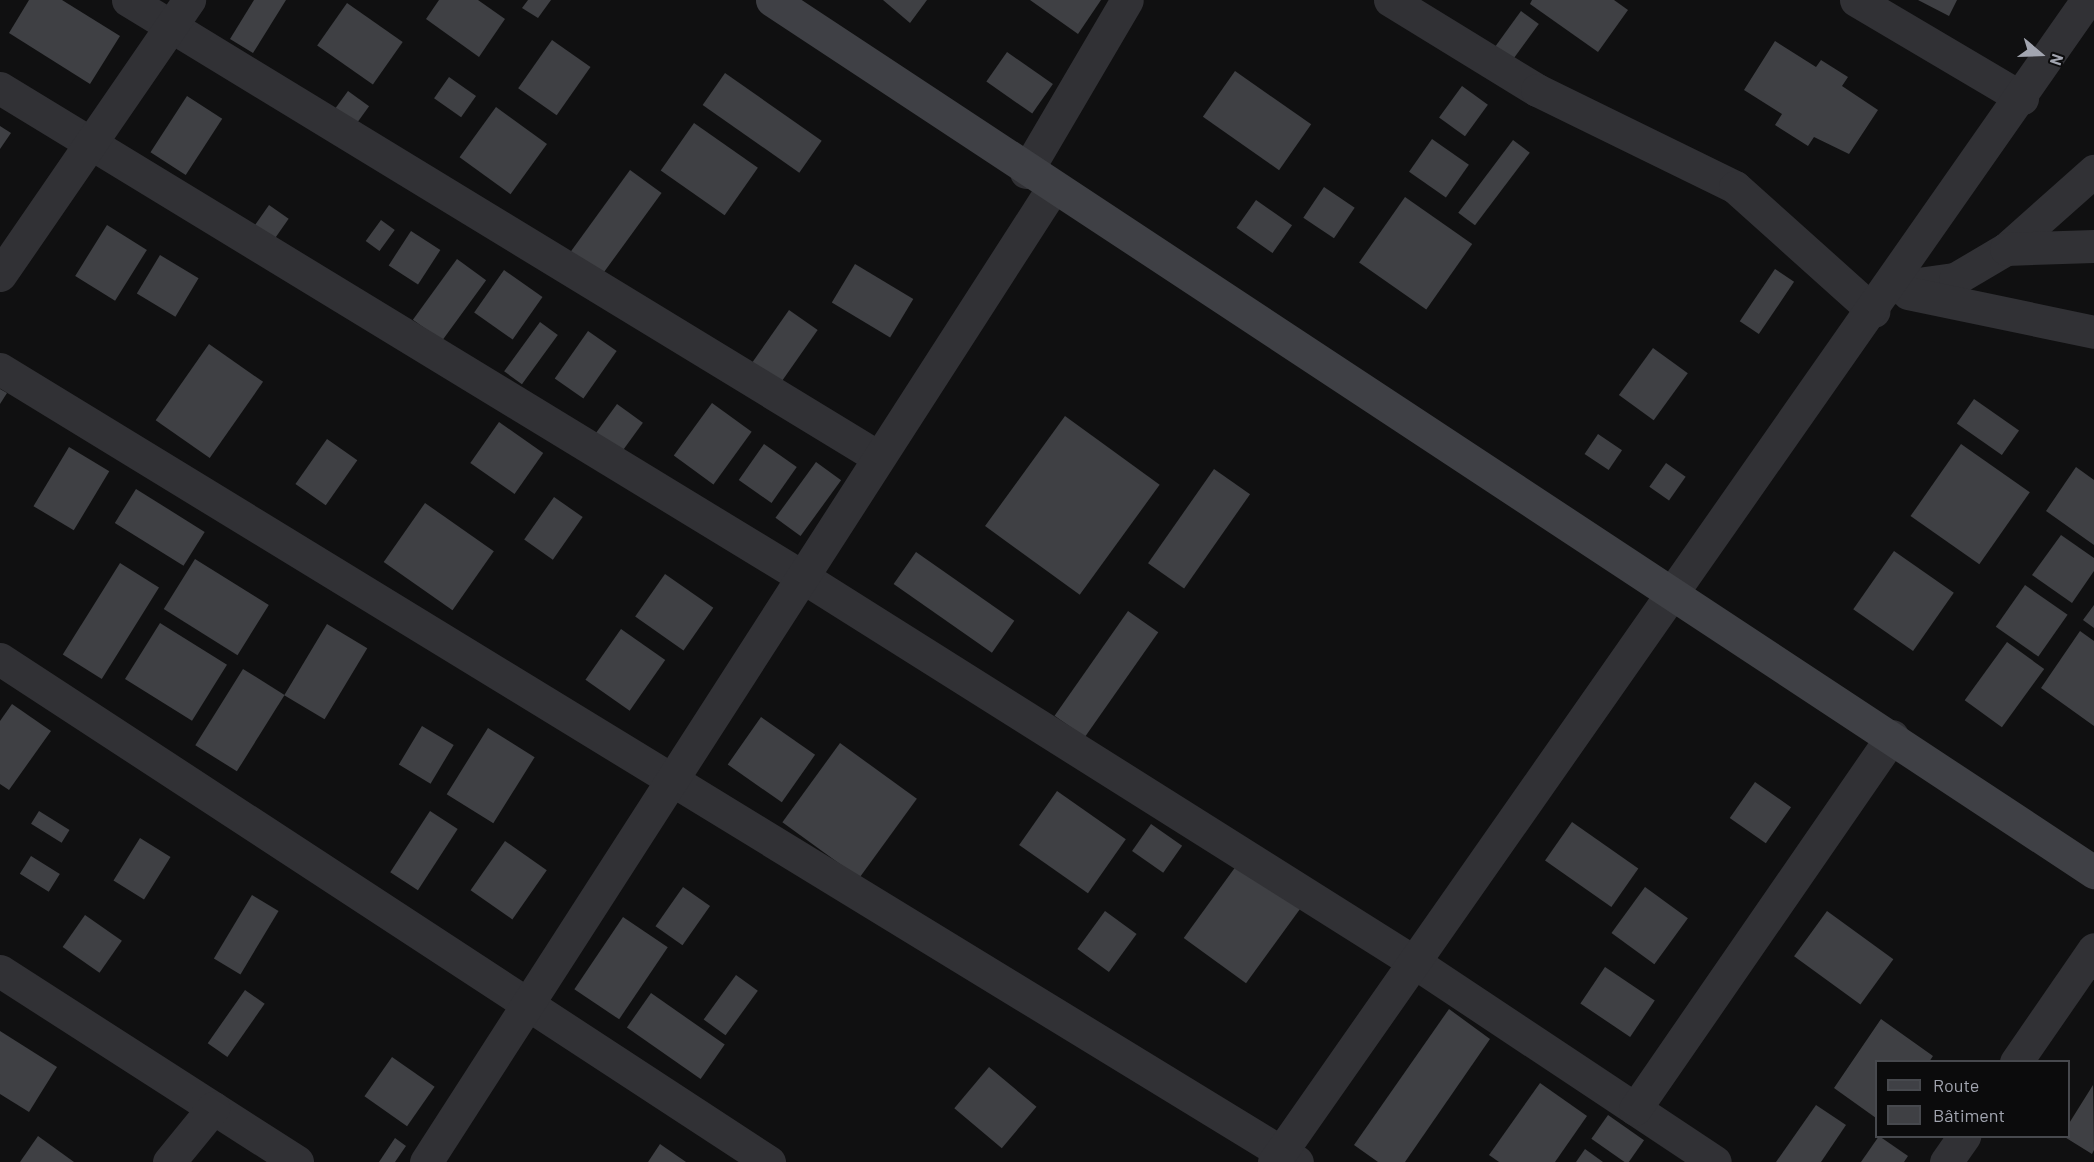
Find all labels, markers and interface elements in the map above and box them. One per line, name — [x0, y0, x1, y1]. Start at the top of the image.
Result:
north arrow — [2010, 24, 2070, 84]
text: N — [2047, 52, 2068, 68]
legend — [1875, 1060, 2070, 1138]
text: Route — [1933, 1074, 1979, 1096]
text: Bâtiment — [1933, 1104, 2005, 1126]

